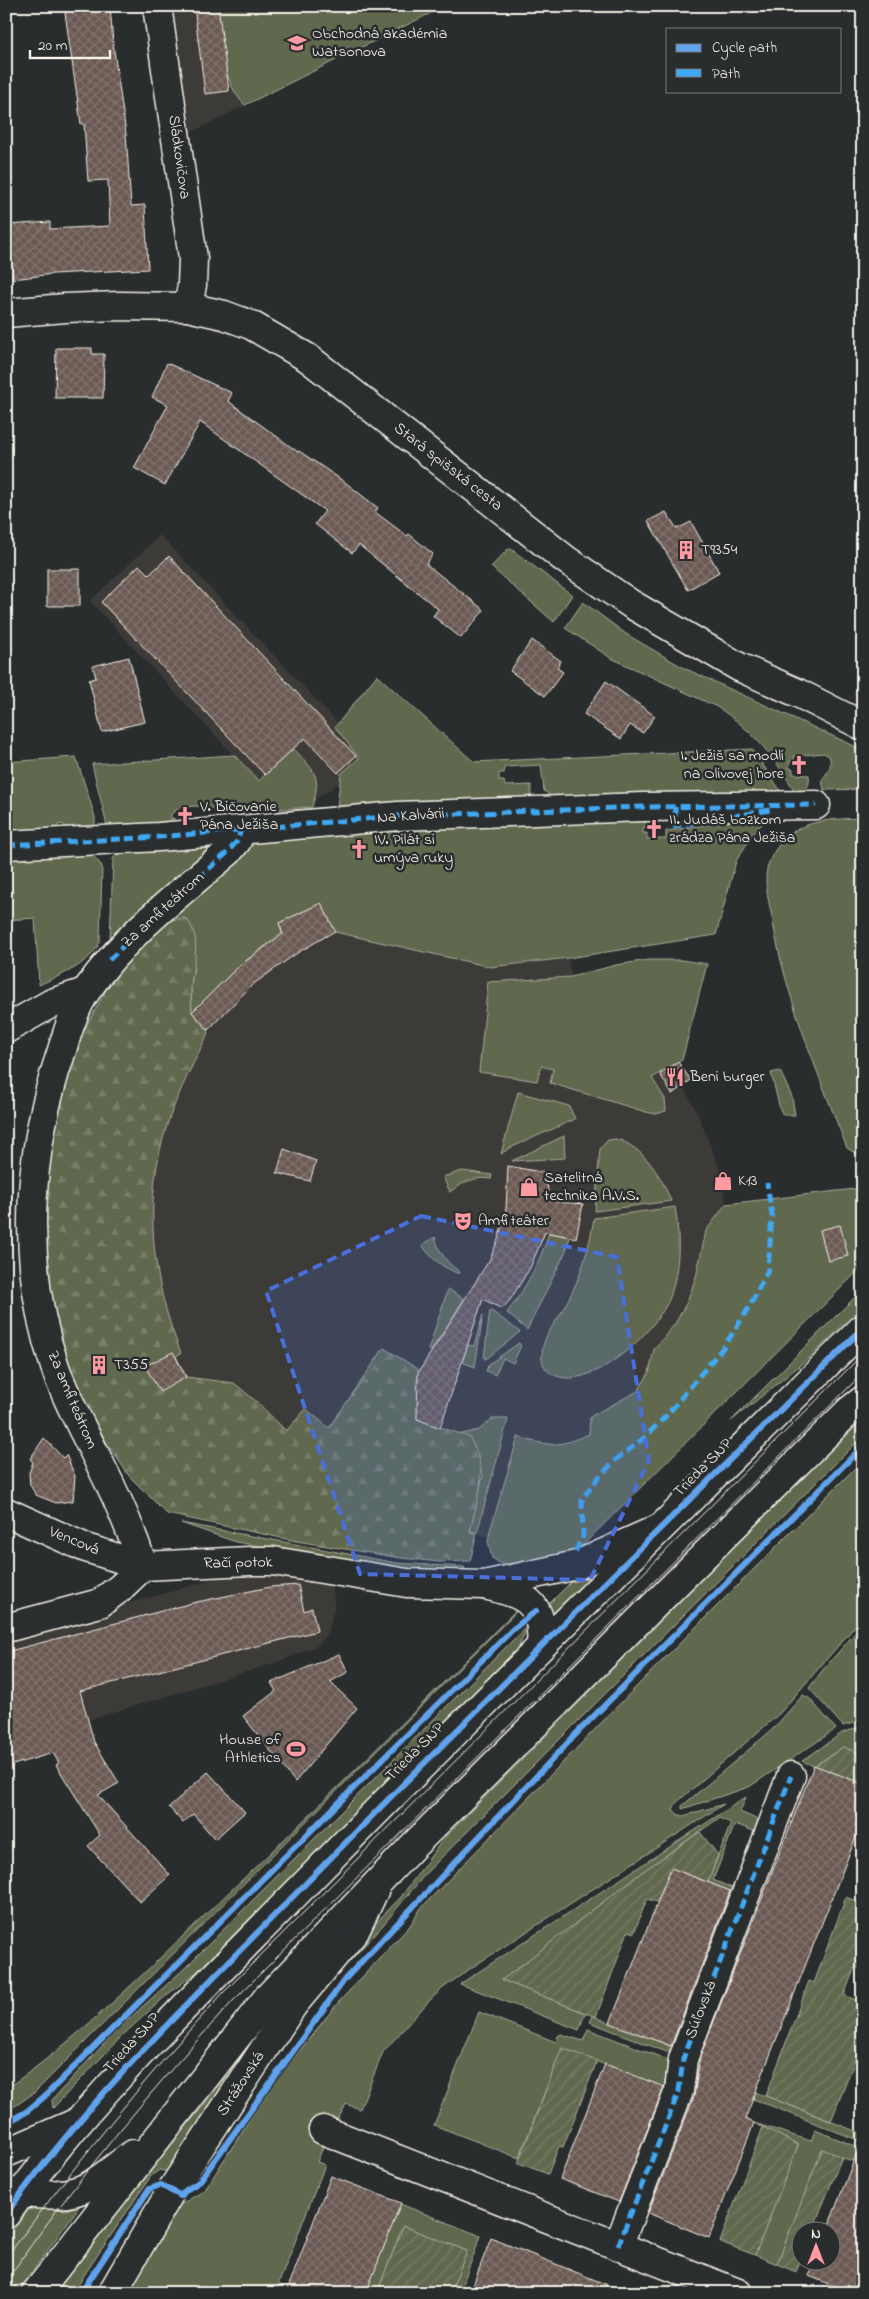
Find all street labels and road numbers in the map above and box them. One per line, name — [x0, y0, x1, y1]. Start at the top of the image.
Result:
street label: Sládkovičova — [161, 113, 197, 201]
street label: Stará spišská cesta — [388, 417, 508, 517]
street label: Na Kalvárii — [376, 802, 446, 830]
street label: Za amfiteátrom — [116, 866, 210, 954]
street label: Za amfiteátrom — [40, 1347, 104, 1453]
street label: Trieda SNP — [668, 1432, 739, 1503]
street label: Vencová — [44, 1520, 103, 1562]
street label: Račí potok — [203, 1550, 274, 1576]
street label: Trieda SNP — [380, 1716, 451, 1787]
street label: Súľovská — [679, 1978, 723, 2042]
street label: Trieda SNP — [98, 2007, 167, 2079]
street label: Strážovská — [211, 2047, 271, 2121]

